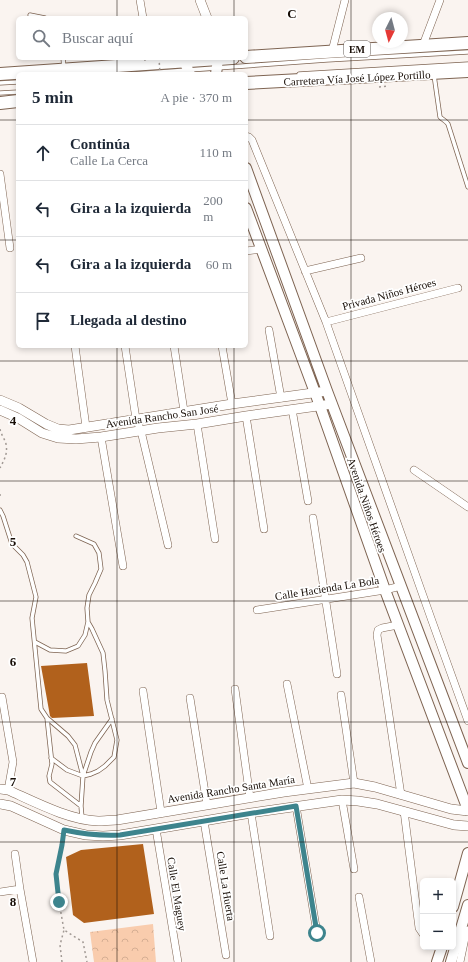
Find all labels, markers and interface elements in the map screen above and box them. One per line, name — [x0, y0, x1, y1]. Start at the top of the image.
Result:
text: C — [287, 6, 297, 21]
north arrow — [372, 12, 408, 48]
search box — [16, 16, 248, 60]
icon: search — [30, 27, 52, 49]
text: Buscar aquí — [62, 30, 133, 46]
road number: EM — [344, 41, 370, 57]
street label: Carretera Vía José López Portillo — [283, 68, 431, 88]
text: 5 min — [32, 88, 73, 107]
text: A pie · 370 m — [161, 90, 232, 105]
text: Continúa — [70, 136, 130, 152]
icon: ahead — [32, 142, 54, 164]
text: 110 m — [200, 145, 232, 160]
text: Calle La Cerca — [70, 153, 148, 168]
text: 200 m — [203, 193, 223, 224]
icon: left — [32, 198, 54, 220]
text: Gira a la izquierda — [70, 200, 191, 216]
icon: left — [32, 254, 54, 276]
text: Gira a la izquierda — [70, 256, 191, 272]
text: 60 m — [206, 257, 232, 272]
street label: Privada Niños Héroes — [341, 276, 437, 312]
icon: arrive — [32, 310, 54, 332]
text: Llegada al destino — [70, 312, 187, 328]
street label: Avenida Rancho San José — [105, 402, 219, 430]
text: 4 — [10, 413, 17, 428]
street label: Avenida Niños Héroes — [345, 456, 389, 554]
text: 5 — [10, 534, 17, 549]
street label: Calle Hacienda La Bola — [274, 574, 380, 602]
text: 6 — [10, 654, 17, 669]
street label: Avenida Rancho Santa María — [166, 773, 296, 805]
text: 7 — [10, 774, 17, 789]
street label: Calle La Huerta — [215, 850, 237, 922]
street label: Calle El Maguey — [165, 856, 189, 932]
map controls — [420, 878, 456, 950]
button: + — [420, 878, 456, 914]
route end — [50, 893, 68, 911]
text: 8 — [10, 894, 17, 909]
button: − — [420, 914, 456, 950]
route start — [308, 924, 326, 942]

